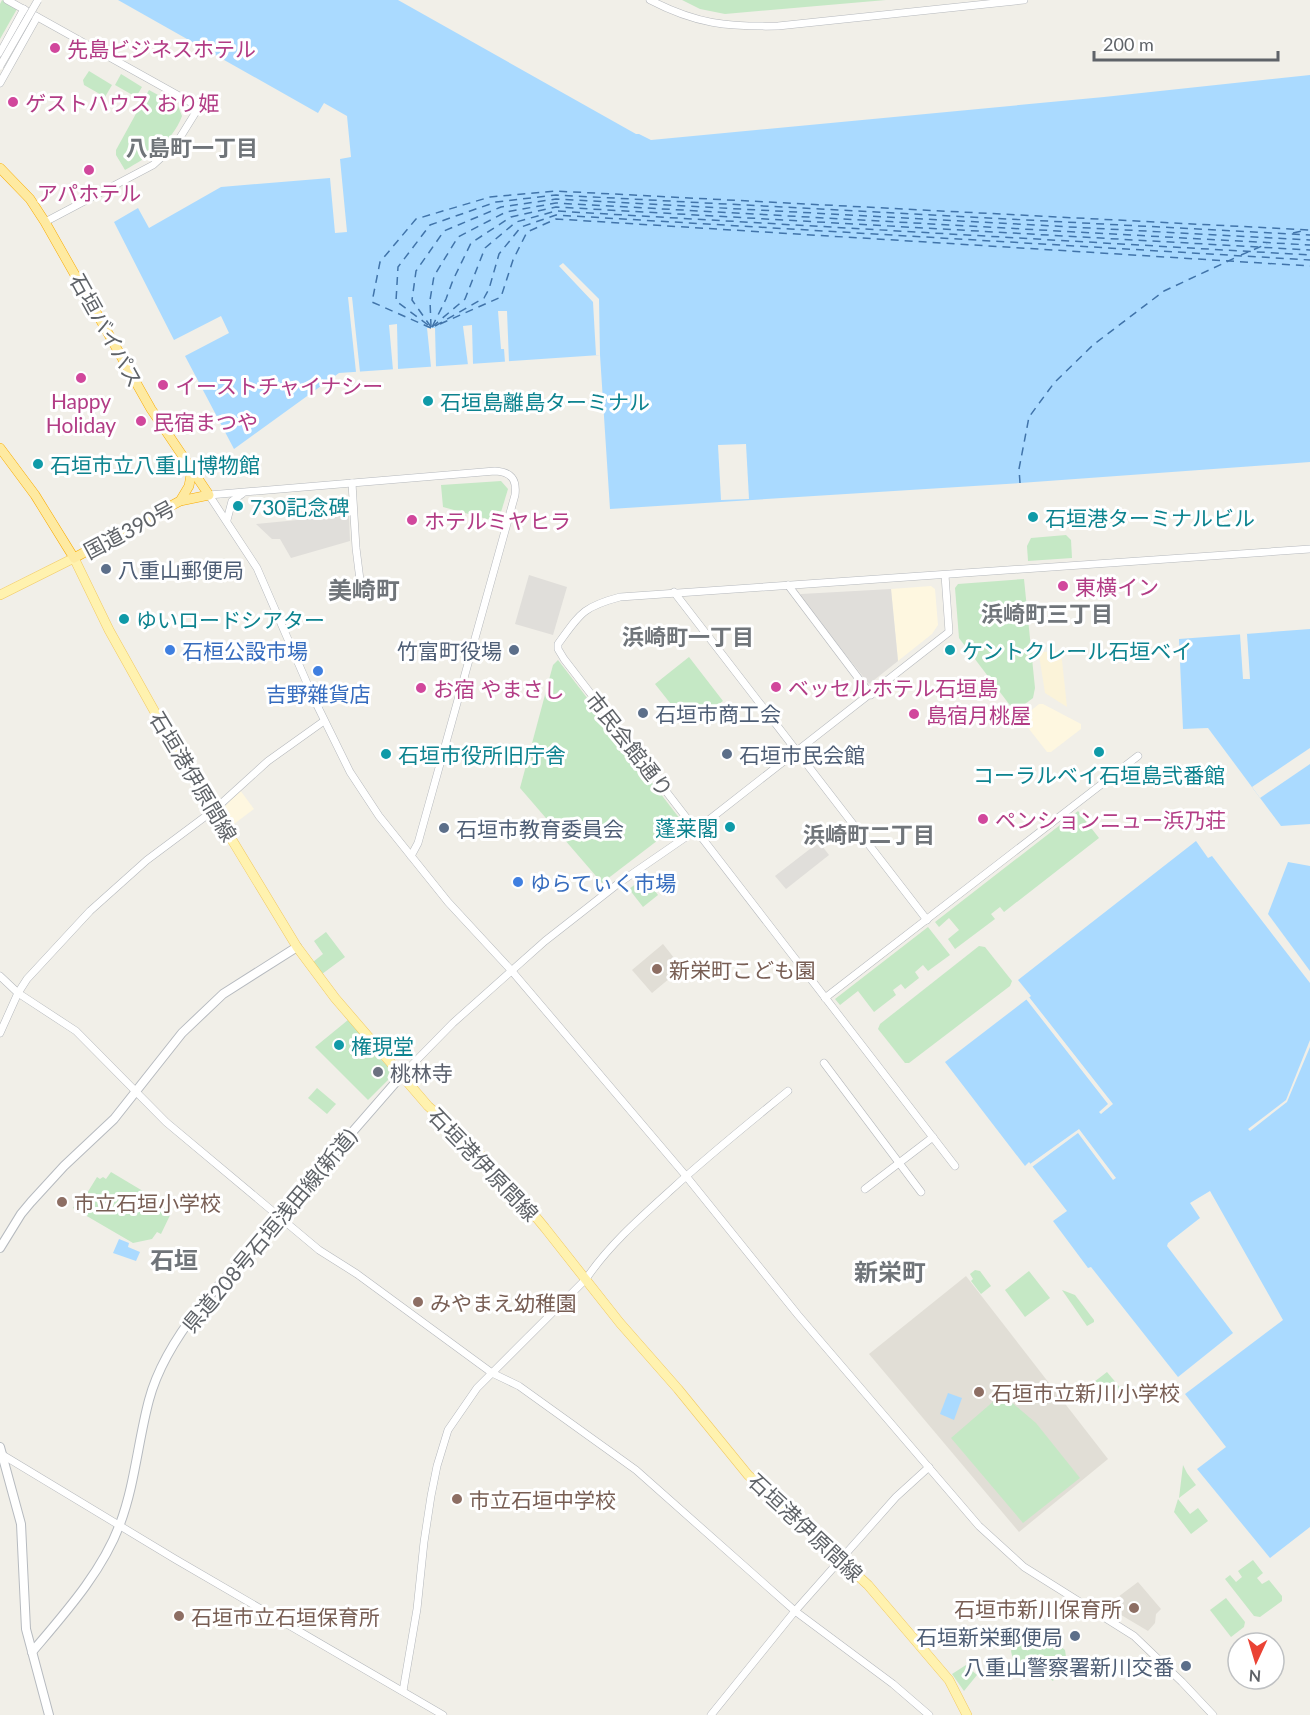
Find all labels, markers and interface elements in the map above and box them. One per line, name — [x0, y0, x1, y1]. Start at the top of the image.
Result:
scale bar — [1094, 24, 1278, 62]
text: 200 m — [1103, 33, 1154, 55]
place label: 先島ビジネスホテル — [67, 36, 256, 61]
marker: 先島ビジネスホテル — [48, 41, 62, 55]
place label: ゲストハウス おり姫 — [25, 90, 219, 115]
marker: ゲストハウス おり姫 — [6, 95, 20, 109]
district label: 八島町一丁目 — [126, 134, 258, 161]
marker: アパホテル — [82, 163, 96, 177]
place label: アパホテル — [37, 180, 141, 205]
street label: 石垣バイパス — [66, 269, 148, 391]
marker: Happy Holiday — [74, 371, 88, 385]
place label: イーストチャイナシー — [175, 373, 383, 398]
marker: イーストチャイナシー — [156, 378, 170, 392]
place label: Happy Holiday — [46, 388, 116, 437]
place label: 石垣島離島ターミナル — [440, 389, 650, 414]
marker: 石垣島離島ターミナル — [421, 394, 435, 408]
place label: 民宿まつや — [153, 409, 258, 434]
marker: 民宿まつや — [134, 414, 148, 428]
place label: 石垣市立八重山博物館 — [50, 452, 260, 477]
marker: 石垣市立八重山博物館 — [31, 457, 45, 471]
place label: 730記念碑 — [250, 494, 350, 519]
street label: 国道390号 — [79, 495, 179, 563]
marker: 730記念碑 — [231, 499, 245, 513]
place label: 石垣港ターミナルビル — [1045, 505, 1255, 530]
place label: ホテルミヤヒラ — [424, 508, 571, 533]
marker: 石垣港ターミナルビル — [1026, 510, 1040, 524]
marker: ホテルミヤヒラ — [405, 513, 419, 527]
place label: 八重山郵便局 — [118, 557, 244, 582]
marker: 八重山郵便局 — [99, 562, 113, 576]
place label: 東横イン — [1075, 574, 1159, 599]
district label: 美崎町 — [328, 575, 400, 604]
marker: 東横イン — [1056, 579, 1070, 593]
district label: 浜崎町三丁目 — [981, 600, 1113, 627]
place label: ゆいロードシアター — [136, 607, 325, 632]
marker: ゆいロードシアター — [117, 612, 131, 626]
district label: 浜崎町一丁目 — [622, 623, 754, 650]
place label: 石桓公設市場 — [182, 638, 308, 663]
place label: 竹富町役場 — [397, 638, 502, 663]
place label: ケントクレール石垣ベイ — [962, 638, 1192, 663]
marker: 石桓公設市場 — [163, 643, 177, 657]
marker: 竹富町役場 — [507, 643, 521, 657]
marker: ケントクレール石垣ベイ — [943, 643, 957, 657]
marker: 吉野雜貨店 — [311, 664, 325, 678]
place label: ベッセルホテル石垣島 — [788, 675, 998, 700]
place label: お宿 やまさし — [433, 676, 564, 701]
marker: ベッセルホテル石垣島 — [769, 680, 783, 694]
place label: 吉野雜貨店 — [266, 681, 371, 706]
marker: お宿 やまさし — [414, 681, 428, 695]
street label: 市民会館通り — [581, 687, 679, 801]
place label: 石垣市商工会 — [655, 701, 781, 726]
place label: 島宿月桃屋 — [926, 702, 1031, 727]
marker: 石垣市商工会 — [636, 706, 650, 720]
street label: 石垣港伊原間線 — [145, 707, 243, 845]
marker: 島宿月桃屋 — [907, 707, 921, 721]
place label: 石垣市役所旧庁舎 — [398, 742, 566, 767]
place label: 石垣市民会館 — [739, 742, 865, 767]
marker: コーラルベイ石垣島弐番館 — [1092, 745, 1106, 759]
marker: 石垣市役所旧庁舎 — [379, 747, 393, 761]
marker: 石垣市民会館 — [720, 747, 734, 761]
place label: コーラルベイ石垣島弐番館 — [973, 762, 1225, 787]
place label: ペンションニュー浜乃荘 — [995, 807, 1226, 832]
marker: ペンションニュー浜乃荘 — [976, 812, 990, 826]
place label: 蓬莱閣 — [655, 815, 718, 840]
place label: 石垣市教育委員会 — [456, 816, 624, 841]
marker: 蓬莱閣 — [723, 820, 737, 834]
marker: 石垣市教育委員会 — [437, 821, 451, 835]
district label: 浜崎町二丁目 — [803, 821, 935, 848]
place label: ゆらてぃく市場 — [530, 870, 676, 895]
marker: ゆらてぃく市場 — [511, 875, 525, 889]
place label: 新栄町こども園 — [669, 957, 816, 982]
marker: 新栄町こども園 — [650, 962, 664, 976]
place label: 権現堂 — [351, 1033, 414, 1058]
marker: 権現堂 — [332, 1038, 346, 1052]
place label: 桃林寺 — [390, 1060, 453, 1085]
marker: 桃林寺 — [371, 1065, 385, 1079]
street label: 石垣港伊原間線 — [424, 1102, 544, 1226]
street label: 県道208号石垣浅田線(新道) — [177, 1123, 361, 1337]
place label: 市立石垣小学校 — [74, 1190, 221, 1215]
marker: 市立石垣小学校 — [55, 1195, 69, 1209]
district label: 石垣 — [150, 1245, 198, 1274]
district label: 新栄町 — [854, 1257, 926, 1286]
place label: みやまえ幼稚園 — [430, 1290, 577, 1315]
marker: みやまえ幼稚園 — [411, 1295, 425, 1309]
place label: 石垣市立新川小学校 — [991, 1380, 1180, 1405]
marker: 石垣市立新川小学校 — [972, 1385, 986, 1399]
street label: 石垣港伊原間線 — [744, 1468, 868, 1586]
place label: 市立石垣中学校 — [469, 1487, 616, 1512]
marker: 市立石垣中学校 — [450, 1492, 464, 1506]
place label: 石垣市新川保育所 — [954, 1596, 1122, 1621]
marker: 石垣市新川保育所 — [1127, 1601, 1141, 1615]
place label: 石垣市立石垣保育所 — [191, 1604, 380, 1629]
marker: 石垣市立石垣保育所 — [172, 1609, 186, 1623]
place label: 石垣新栄郵便局 — [916, 1624, 1063, 1649]
marker: 石垣新栄郵便局 — [1068, 1629, 1082, 1643]
north arrow — [1226, 1631, 1286, 1691]
place label: 八重山警察署新川交番 — [964, 1654, 1174, 1679]
marker: 八重山警察署新川交番 — [1179, 1659, 1193, 1673]
text: N — [1248, 1667, 1262, 1686]

